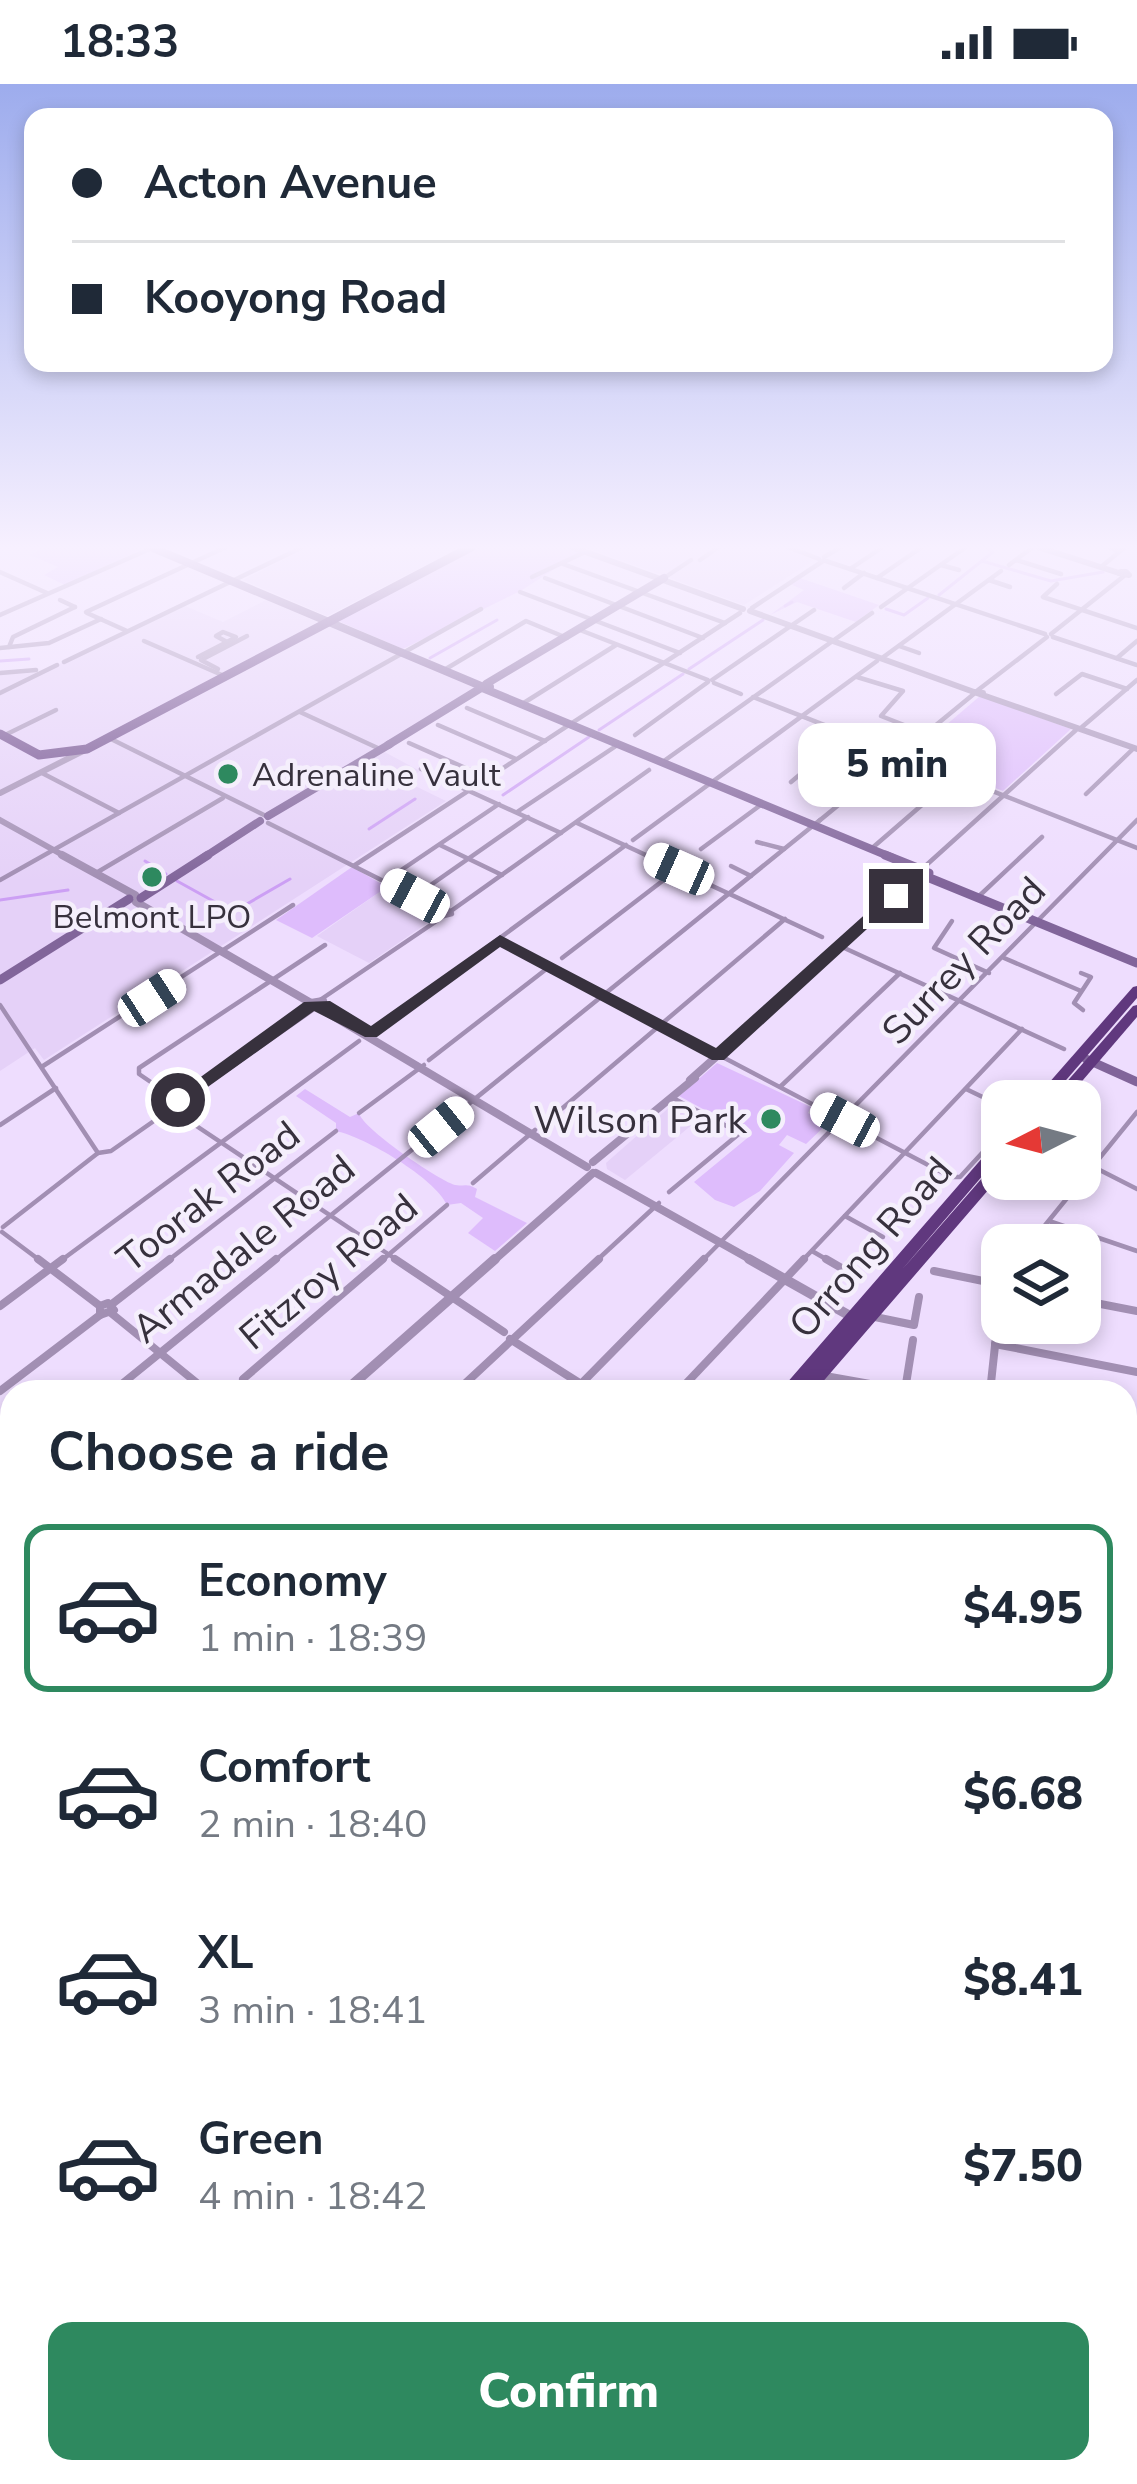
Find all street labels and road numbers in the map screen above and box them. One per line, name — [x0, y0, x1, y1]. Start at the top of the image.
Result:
street label: Surrey Road — [870, 865, 1058, 1057]
street label: Toorak Road — [106, 1109, 311, 1285]
street label: Armadale Road — [121, 1143, 367, 1356]
street label: Orrong Road — [777, 1146, 965, 1350]
street label: Fitzroy Road — [228, 1182, 430, 1363]

